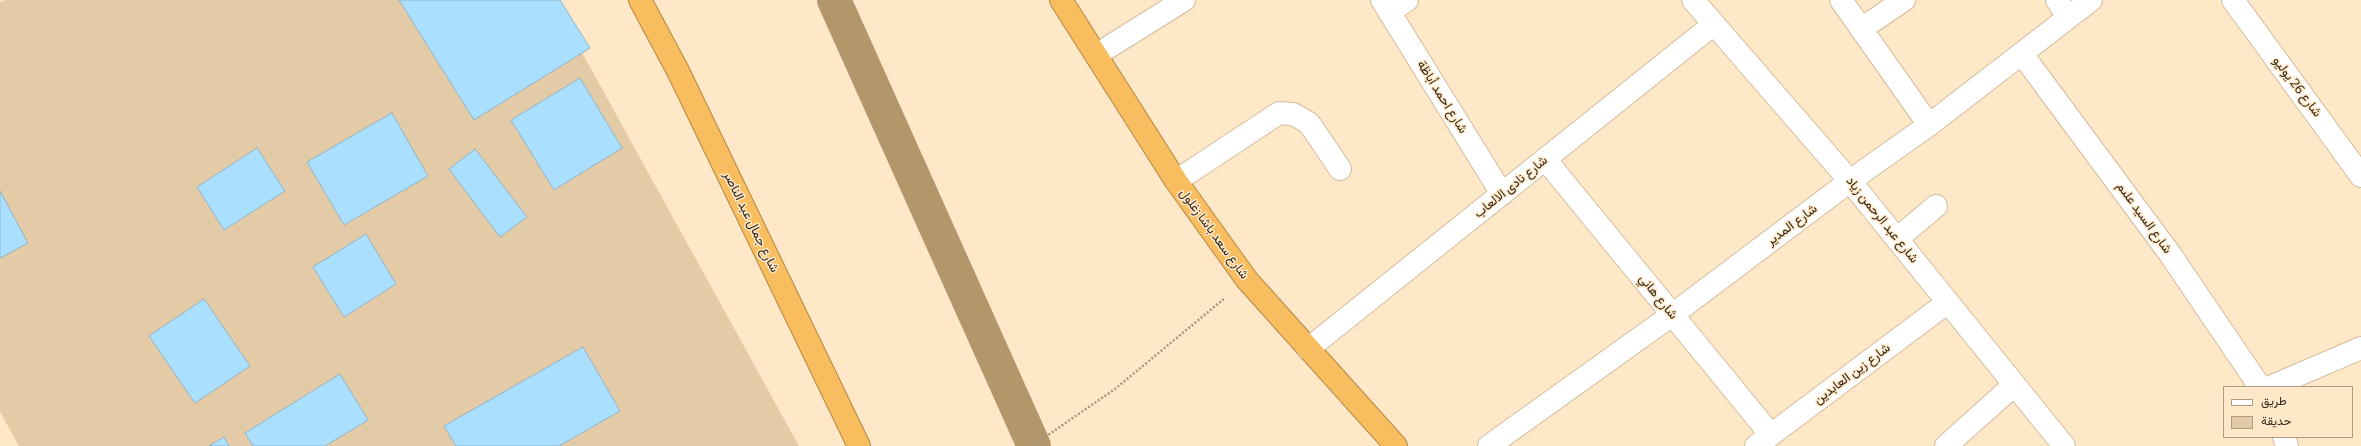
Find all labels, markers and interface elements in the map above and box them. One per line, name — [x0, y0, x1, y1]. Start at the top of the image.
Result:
street label: شارع 26 يوليو — [2269, 54, 2325, 120]
street label: شارع احمد أباظة — [1413, 58, 1471, 136]
street label: شارع نادى الالعاب — [1471, 153, 1551, 221]
street label: شارع جمال عبد الناصر — [720, 169, 782, 275]
street label: شارع عبد الرحمن زياد — [1842, 174, 1922, 266]
street label: شارع السيد علىم — [2113, 179, 2175, 257]
street label: شارع سعد باشا زغلول — [1176, 186, 1252, 282]
street label: شارع المدير — [1764, 201, 1820, 249]
street label: شارع هاني — [1635, 271, 1681, 323]
street label: شارع زين العابدين — [1811, 340, 1893, 408]
legend — [2223, 386, 2353, 438]
text: طريق — [2261, 394, 2286, 408]
text: حديقة — [2261, 414, 2291, 428]

